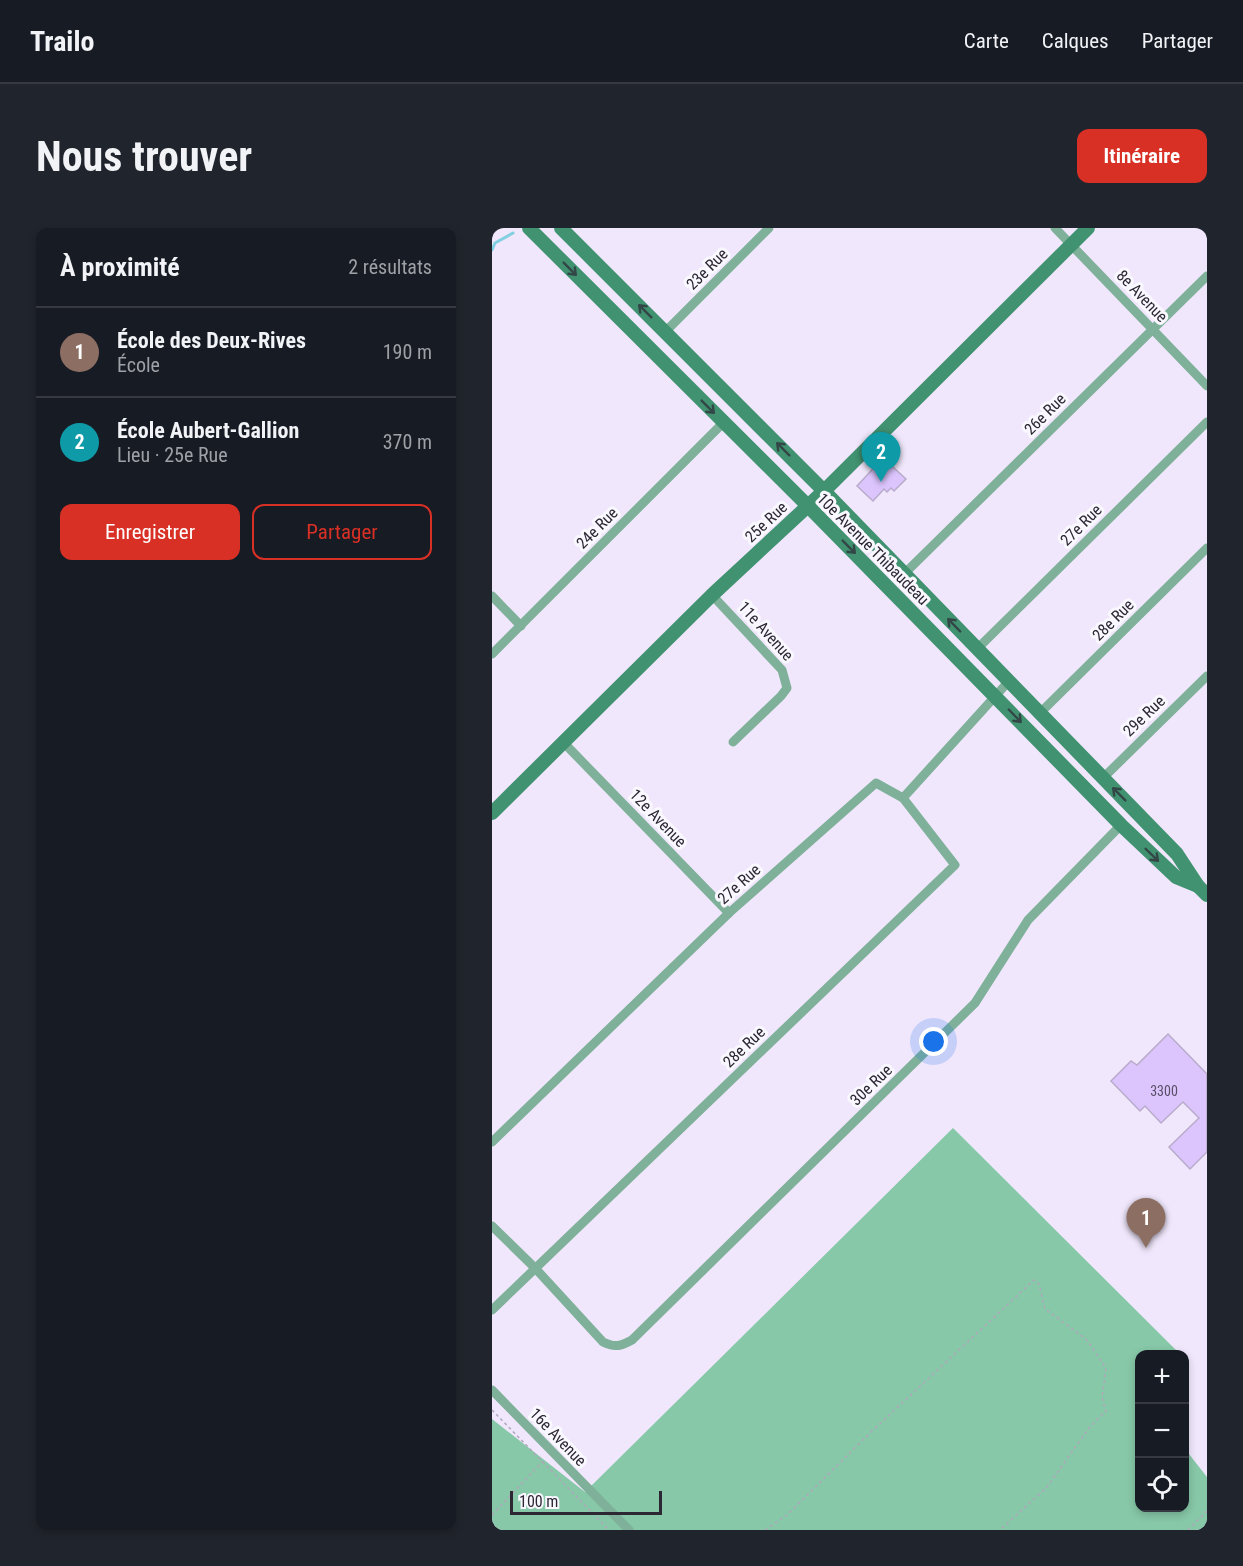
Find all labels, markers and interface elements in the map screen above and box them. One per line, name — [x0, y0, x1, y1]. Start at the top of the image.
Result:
text: Trailo — [30, 25, 94, 58]
text: Carte — [964, 29, 1009, 53]
text: Calques — [1042, 29, 1109, 53]
text: Partager — [1142, 29, 1213, 53]
button: Itinéraire — [1077, 129, 1207, 183]
text: Nous trouver — [36, 132, 252, 181]
street label: 23e Rue — [682, 244, 732, 294]
text: À proximité — [60, 252, 180, 282]
text: 2 résultats — [348, 255, 432, 279]
one-way arrow — [563, 262, 578, 277]
street label: 8e Avenue — [1113, 266, 1171, 326]
one-way arrow — [638, 304, 653, 318]
text: École des Deux-Rives — [117, 328, 306, 353]
text: 1 — [74, 340, 85, 364]
text: 190 m — [383, 340, 432, 364]
text: École — [117, 353, 160, 377]
street label: 26e Rue — [1020, 389, 1070, 439]
one-way arrow — [701, 399, 716, 414]
text: École Aubert-Gallion — [117, 418, 299, 443]
text: 2 — [74, 430, 85, 454]
text: 370 m — [383, 430, 432, 454]
pin: 2 — [862, 432, 900, 482]
one-way arrow — [775, 442, 790, 457]
text: Lieu · 25e Rue — [117, 443, 228, 467]
street label: 10e Avenue Thibaudeau — [813, 489, 933, 609]
street label: 25e Rue — [741, 498, 791, 546]
street label: 27e Rue — [1056, 500, 1106, 550]
street label: 24e Rue — [572, 503, 622, 553]
button: Enregistrer — [60, 504, 240, 560]
button: Partager — [252, 504, 432, 560]
one-way arrow — [841, 540, 856, 555]
street label: 28e Rue — [1088, 595, 1138, 645]
street label: 11e Avenue — [735, 598, 797, 664]
one-way arrow — [946, 617, 961, 632]
street label: 29e Rue — [1119, 692, 1169, 740]
one-way arrow — [1008, 709, 1022, 724]
street label: 12e Avenue — [626, 785, 690, 851]
one-way arrow — [1112, 787, 1126, 802]
one-way arrow — [1144, 848, 1159, 862]
street label: 27e Rue — [714, 860, 764, 908]
street label: 28e Rue — [719, 1023, 769, 1071]
your location — [919, 1027, 948, 1056]
street label: 30e Rue — [846, 1061, 896, 1109]
house number: 3300 — [1150, 1083, 1178, 1099]
pin: 1 — [1126, 1198, 1166, 1248]
map controls — [1135, 1350, 1189, 1512]
button: + — [1135, 1350, 1189, 1404]
street label: 16e Avenue — [526, 1404, 590, 1470]
button: − — [1135, 1404, 1189, 1458]
button: locate — [1135, 1458, 1189, 1512]
scale bar — [510, 1488, 662, 1516]
text: 100 m — [519, 1492, 558, 1511]

